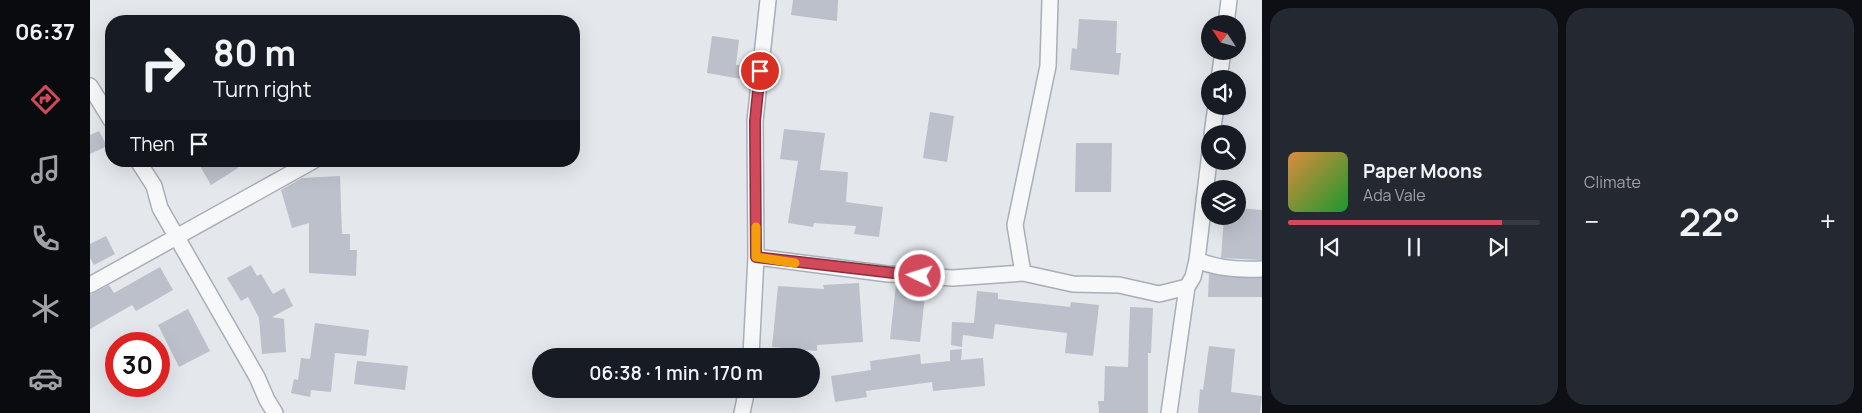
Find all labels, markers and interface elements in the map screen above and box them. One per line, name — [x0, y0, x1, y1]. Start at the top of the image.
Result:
north arrow — [1201, 15, 1246, 60]
map controls — [1201, 15, 1246, 225]
text: 06:37 — [15, 17, 75, 47]
text: 80 m — [213, 29, 296, 77]
icon: right — [130, 35, 195, 100]
pin — [739, 50, 781, 92]
icon: arrive — [746, 57, 774, 85]
button: sound — [1201, 70, 1246, 115]
text: Turn right — [213, 74, 311, 104]
icon: directions — [28, 82, 63, 117]
button: search — [1201, 125, 1246, 170]
icon: arrive — [185, 130, 213, 158]
text: Then — [130, 131, 175, 157]
icon: music — [28, 152, 63, 187]
text: Paper Moons — [1363, 158, 1482, 184]
text: Climate — [1584, 171, 1641, 193]
button: layers — [1201, 180, 1246, 225]
text: Ada Vale — [1363, 184, 1426, 206]
text: 22° — [1679, 195, 1740, 247]
text: − — [1584, 202, 1599, 240]
text: + — [1820, 202, 1836, 240]
icon: phone — [28, 221, 63, 256]
icon: previous — [1316, 233, 1344, 261]
icon: pause — [1400, 233, 1428, 261]
icon: next — [1484, 233, 1512, 261]
position arrow — [893, 249, 945, 301]
icon: climate — [28, 291, 63, 326]
speed limit sign: 30 — [105, 332, 170, 397]
text: 06:38 · 1 min · 170 m — [589, 360, 763, 386]
icon: car — [28, 361, 63, 396]

